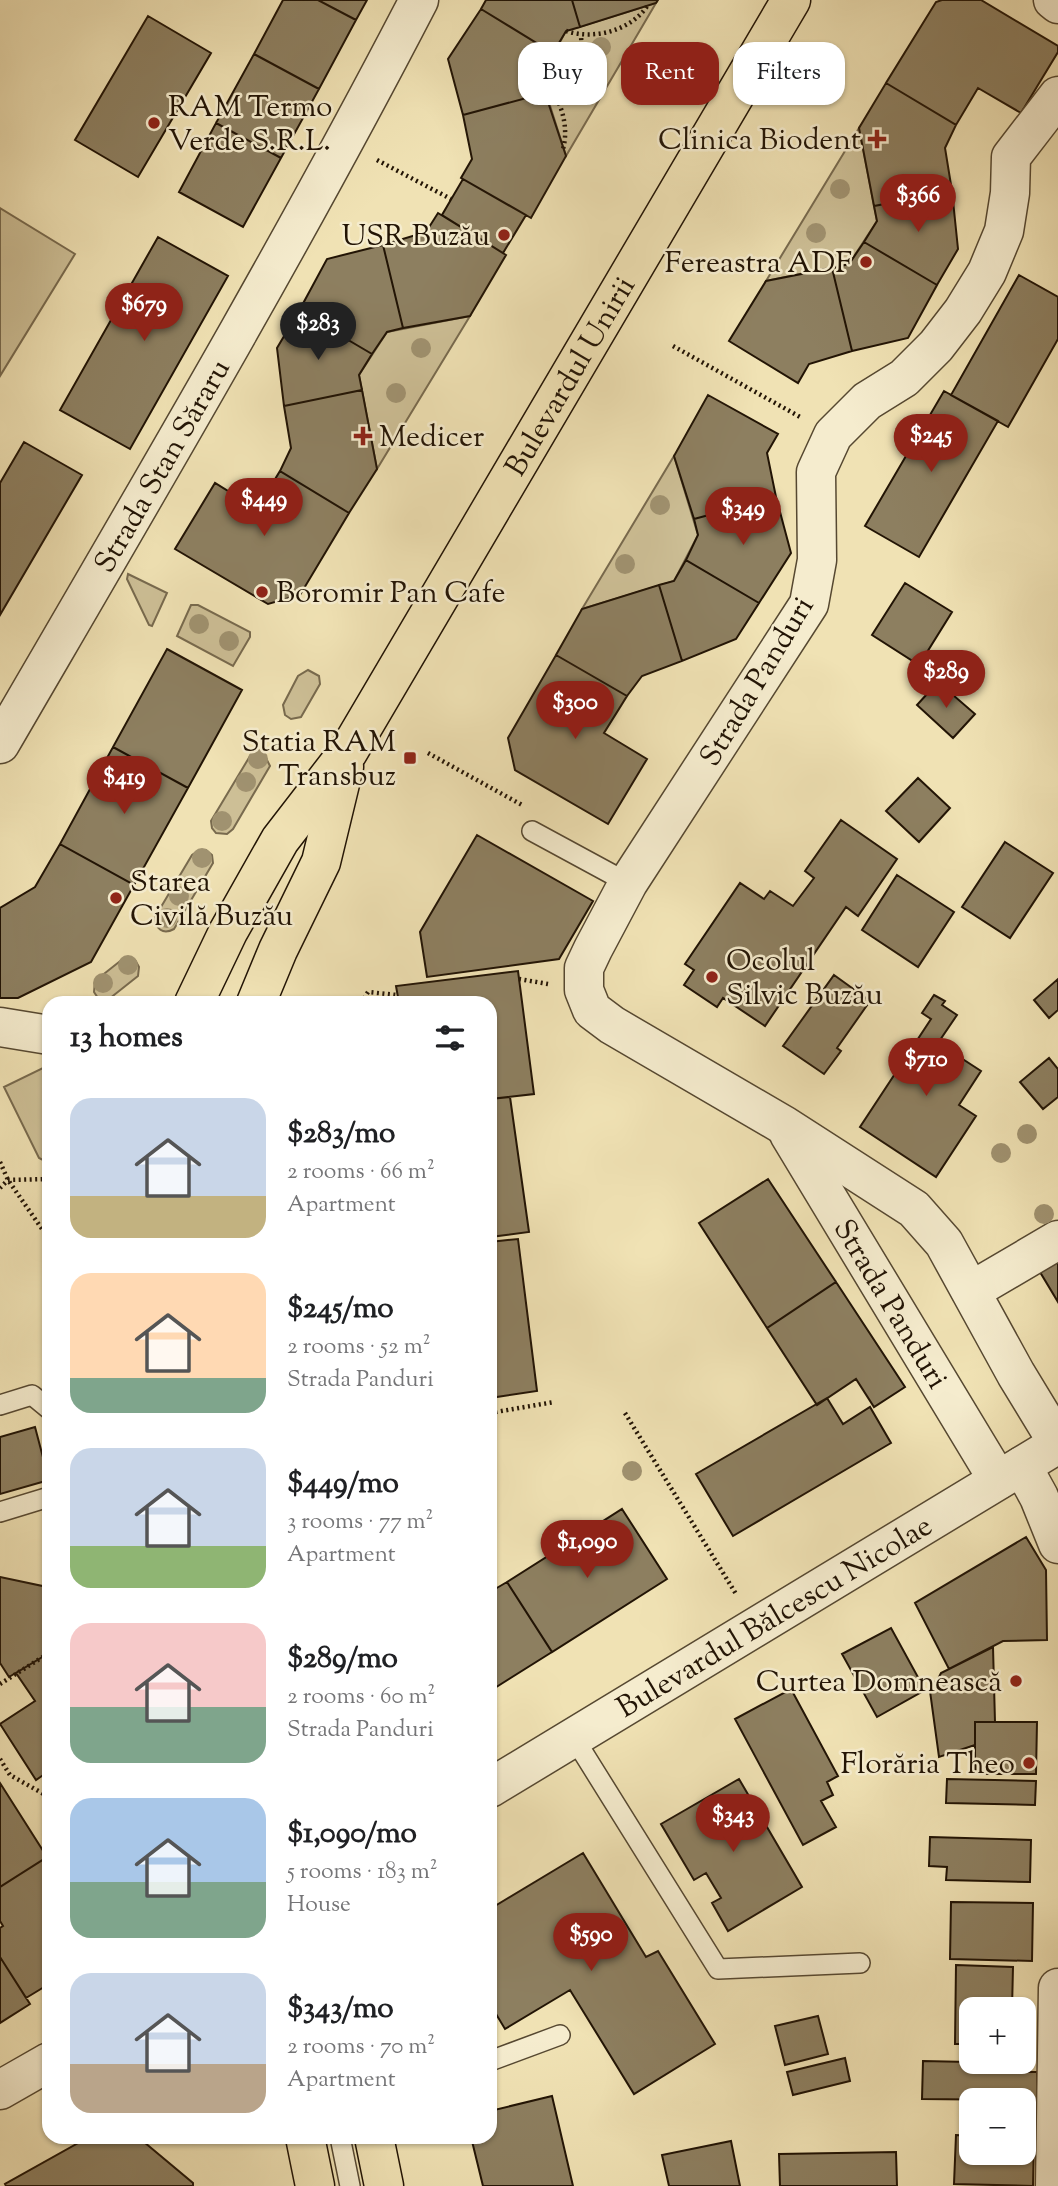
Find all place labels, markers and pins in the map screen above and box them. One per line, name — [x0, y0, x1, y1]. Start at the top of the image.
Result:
place label: RAM Termo Verde S.R.L. — [168, 87, 332, 164]
marker: RAM Termo Verde S.R.L. — [146, 115, 162, 131]
place label: Clinica Biodent — [658, 120, 861, 163]
marker: Clinica Biodent — [867, 129, 887, 149]
pin: $366 — [877, 174, 959, 234]
place label: USR Buzău — [342, 216, 490, 259]
marker: USR Buzău — [496, 227, 512, 243]
place label: Fereastra ADF — [665, 243, 852, 286]
marker: Fereastra ADF — [858, 254, 874, 270]
pin: $679 — [103, 284, 185, 343]
pin: $283 — [277, 302, 359, 362]
pin: $245 — [890, 414, 972, 474]
place label: Medicer — [379, 417, 484, 460]
marker: Medicer — [353, 426, 373, 446]
pin: $449 — [223, 478, 305, 538]
pin: $349 — [702, 488, 784, 547]
place label: Boromir Pan Cafe — [276, 573, 506, 616]
marker: Boromir Pan Cafe — [254, 584, 270, 600]
pin: $289 — [905, 650, 987, 710]
pin: $300 — [534, 682, 616, 741]
place label: Statia RAM Transbuz — [242, 722, 396, 799]
marker: Statia RAM Transbuz — [402, 750, 418, 766]
pin: $419 — [83, 756, 165, 816]
place label: Starea Civilă Buzău — [130, 862, 293, 939]
marker: Starea Civilă Buzău — [108, 890, 124, 906]
place label: Ocolul Silvic Buzău — [726, 941, 883, 1018]
marker: Ocolul Silvic Buzău — [704, 969, 720, 985]
pin: $710 — [885, 1038, 967, 1098]
pin: $1,090 — [530, 1520, 644, 1580]
place label: Curtea Domnească — [756, 1662, 1002, 1705]
marker: Curtea Domnească — [1008, 1673, 1024, 1689]
place label: Florăria Theo — [840, 1744, 1015, 1787]
marker: Florăria Theo — [1021, 1755, 1037, 1771]
pin: $343 — [692, 1794, 774, 1854]
pin: $590 — [550, 1913, 632, 1973]

